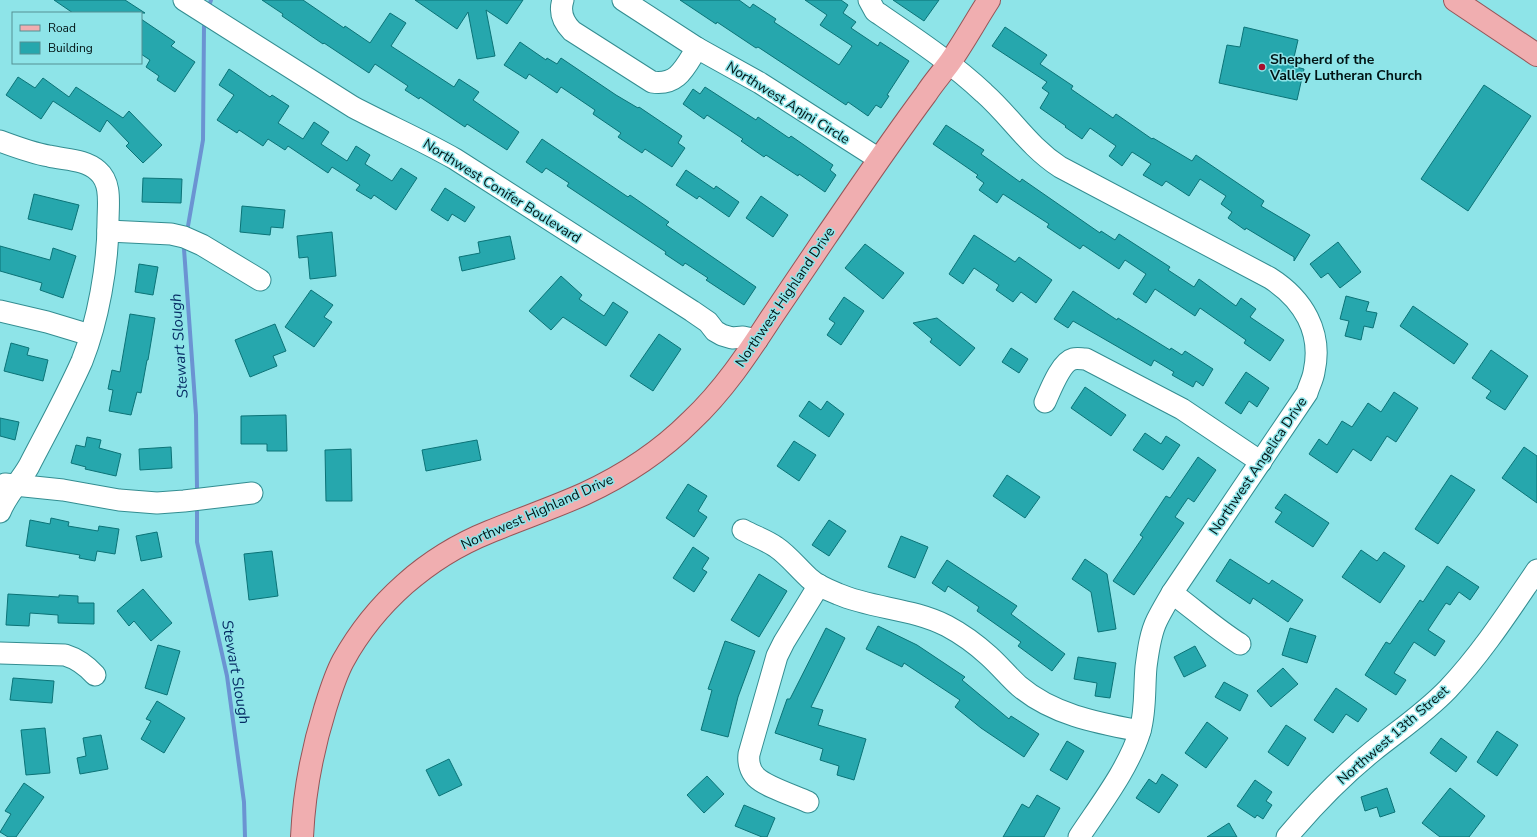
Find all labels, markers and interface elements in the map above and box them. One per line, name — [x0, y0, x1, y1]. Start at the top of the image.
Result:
legend — [12, 12, 142, 64]
text: Road — [48, 20, 76, 36]
text: Building — [48, 40, 93, 56]
place label: Shepherd of the Valley Lutheran Church — [1269, 50, 1422, 85]
street label: Northwest Anjni Circle — [723, 57, 853, 149]
marker: Shepherd of the Valley Lutheran Church — [1257, 62, 1267, 72]
street label: Northwest Conifer Boulevard — [419, 134, 585, 248]
street label: Northwest Highland Drive — [731, 223, 839, 371]
water label: Stewart Slough — [165, 293, 193, 399]
street label: Northwest Angelica Drive — [1205, 393, 1311, 539]
street label: Northwest Highland Drive — [458, 470, 616, 554]
water label: Stewart Slough — [217, 618, 255, 726]
street label: Northwest 13th Street — [1333, 681, 1453, 789]

